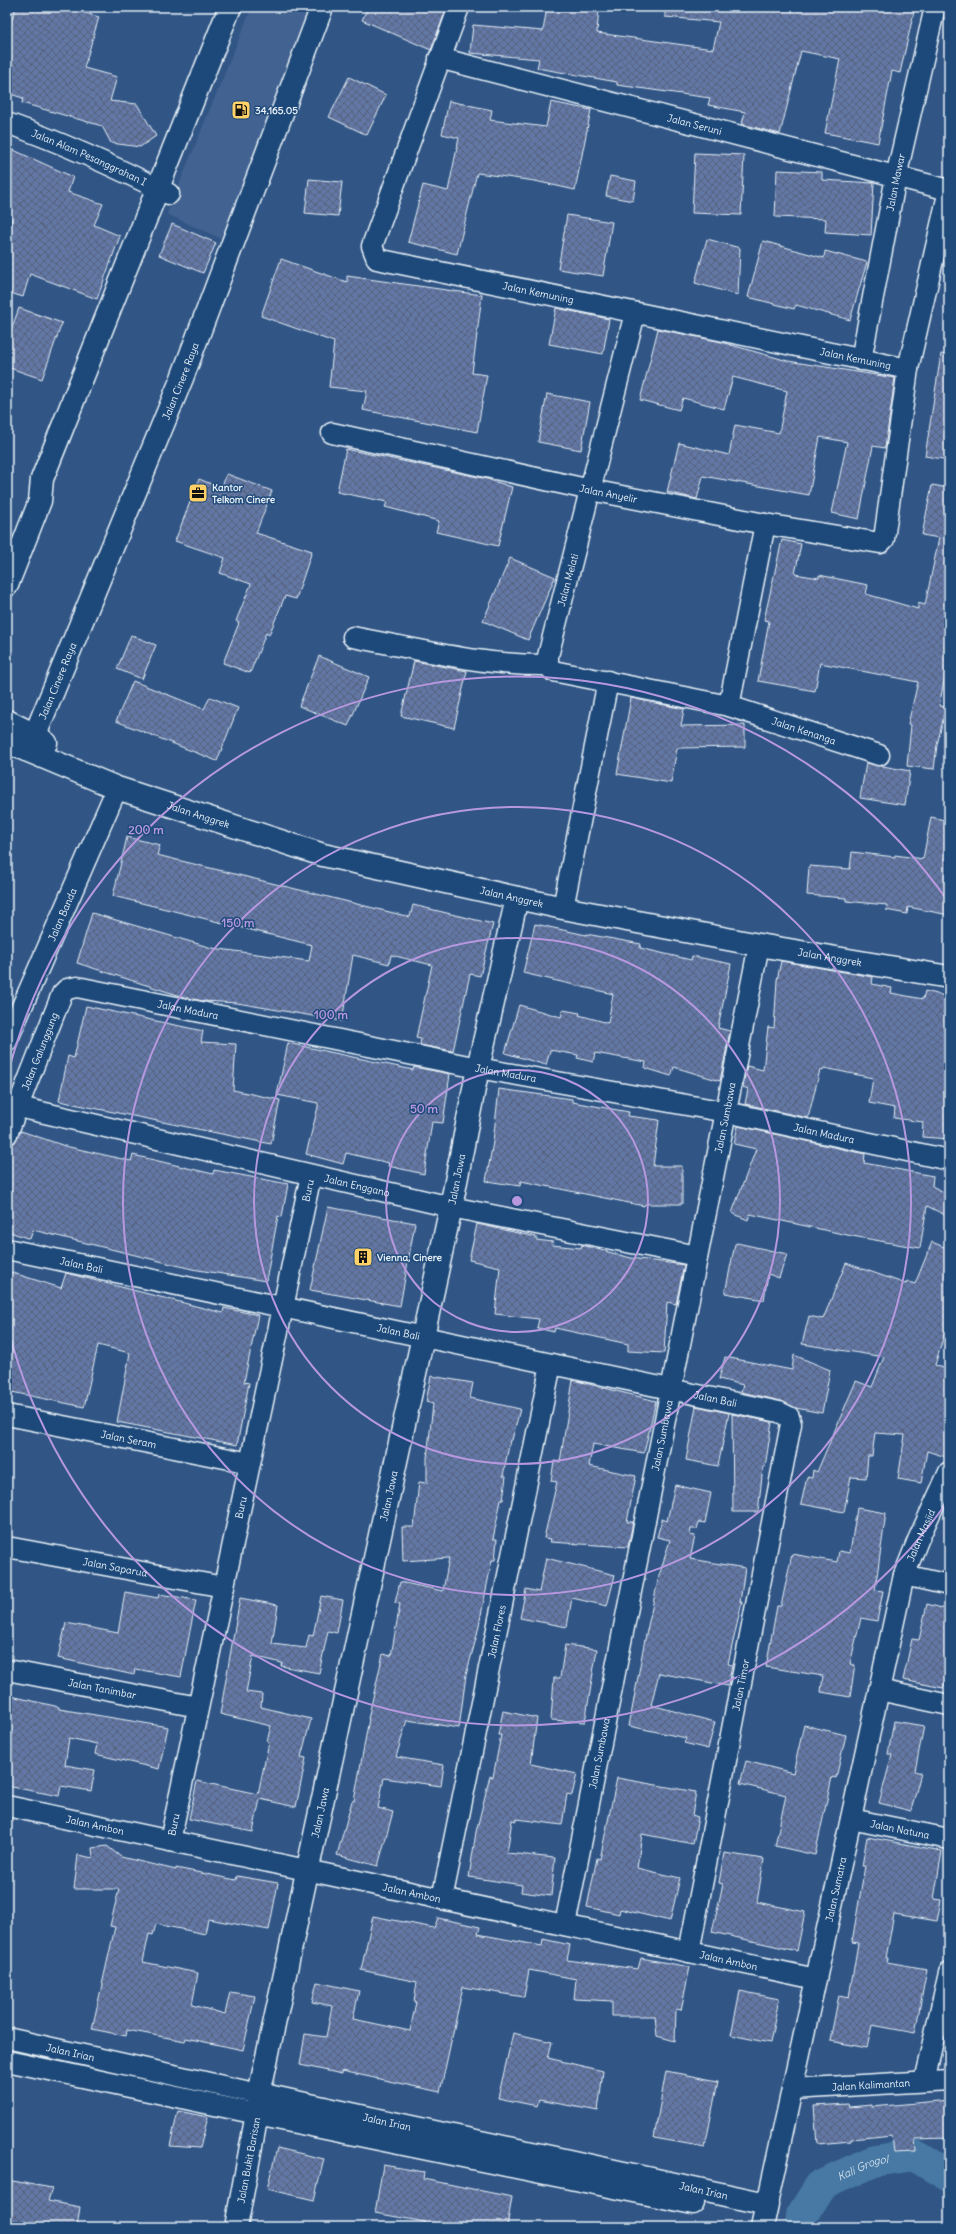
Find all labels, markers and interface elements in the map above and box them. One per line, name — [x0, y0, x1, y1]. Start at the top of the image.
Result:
fuel station icon: 34.165.05 — [230, 99, 252, 121]
place label: 34.165.05 — [255, 104, 298, 117]
street label: Jalan Seruni — [666, 111, 723, 137]
street label: Jalan Alam Pesanggrahan I — [30, 126, 149, 188]
street label: Jalan Mawar — [883, 152, 908, 212]
street label: Jalan Kemuning — [502, 279, 575, 306]
street label: Jalan Cinere Raya — [159, 340, 201, 422]
street label: Jalan Kemuning — [819, 344, 892, 372]
place label: Kantor Telkom Cinere — [212, 481, 276, 506]
street label: Jalan Anyelir — [578, 481, 639, 505]
office icon: Kantor Telkom Cinere — [187, 482, 209, 504]
street label: Jalan Melati — [555, 552, 581, 608]
street label: Jalan Cinere Raya — [36, 640, 79, 721]
street label: Jalan Kenanga — [770, 714, 838, 747]
street label: Jalan Anggrek — [166, 798, 231, 831]
text: 200 m — [128, 822, 164, 837]
street label: Jalan Anggrek — [479, 883, 545, 910]
street label: Jalan Banda — [45, 886, 79, 943]
text: 150 m — [222, 915, 255, 930]
street label: Jalan Anggrek — [797, 945, 863, 969]
street label: Jalan Madura — [156, 997, 220, 1022]
text: 100 m — [314, 1007, 348, 1022]
street label: Jalan Galunggung — [18, 1011, 61, 1092]
street label: Jalan Madura — [474, 1061, 538, 1085]
street label: Jalan Sumbawa — [711, 1081, 738, 1154]
text: 50 m — [410, 1101, 439, 1116]
street label: Jalan Madura — [792, 1120, 856, 1146]
street label: Jalan Jawa — [445, 1152, 468, 1206]
street label: Jalan Enggano — [323, 1171, 391, 1199]
street label: Buru — [299, 1178, 316, 1203]
centre of rings — [510, 1194, 524, 1208]
building icon: Vienna, Cinere — [352, 1246, 374, 1268]
place label: Vienna, Cinere — [377, 1251, 442, 1264]
street label: Jalan Bali — [59, 1254, 104, 1276]
street label: Jalan Bali — [376, 1321, 421, 1343]
street label: Jalan Bali — [693, 1388, 738, 1409]
street label: Jalan Sumbawa — [649, 1399, 675, 1472]
street label: Jalan Seram — [100, 1427, 158, 1451]
street label: Jalan Jawa — [377, 1469, 400, 1522]
street label: Buru — [232, 1495, 249, 1520]
street label: Jalan Masjid — [904, 1507, 938, 1563]
street label: Jalan Saparua — [82, 1555, 149, 1579]
street label: Jalan Flores — [485, 1603, 508, 1659]
street label: Jalan Timor — [730, 1658, 752, 1712]
street label: Jalan Tanimbar — [67, 1675, 138, 1701]
street label: Jalan Sumbawa — [586, 1716, 612, 1790]
street label: Jalan Jawa — [308, 1786, 332, 1839]
street label: Jalan Ambon — [65, 1812, 125, 1837]
street label: Buru — [165, 1812, 182, 1837]
street label: Jalan Natuna — [869, 1817, 931, 1841]
street label: Jalan Sumatra — [822, 1856, 849, 1923]
street label: Jalan Ambon — [382, 1880, 442, 1905]
street label: Jalan Ambon — [698, 1948, 759, 1973]
street label: Jalan Irian — [45, 2040, 96, 2064]
street label: Jalan Kalimantan — [831, 2076, 911, 2093]
street label: Jalan Irian — [362, 2110, 413, 2133]
street label: Jalan Bukit Barisan — [234, 2116, 263, 2204]
water label: Kali Grogol — [835, 2152, 891, 2184]
street label: Jalan Irian — [678, 2179, 729, 2202]

